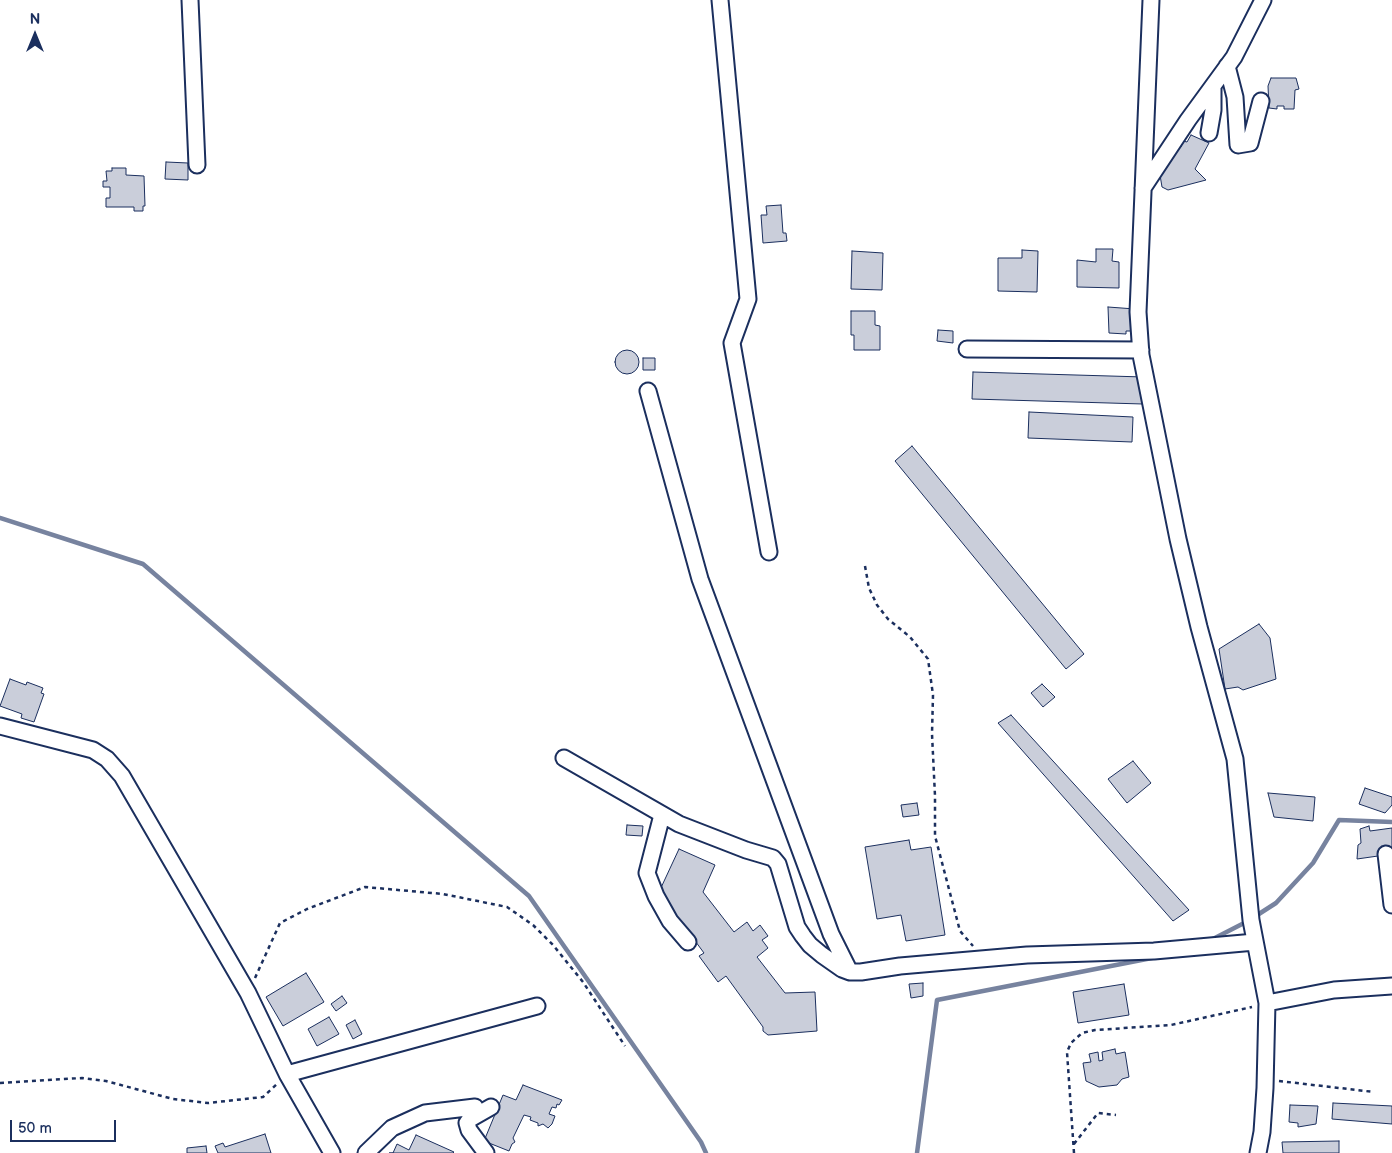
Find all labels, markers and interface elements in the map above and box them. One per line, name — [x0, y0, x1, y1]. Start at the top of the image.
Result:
north arrow — [10, 10, 60, 60]
text: N — [30, 11, 40, 28]
scale bar — [12, 1110, 119, 1142]
text: 50 m — [18, 1119, 52, 1138]

